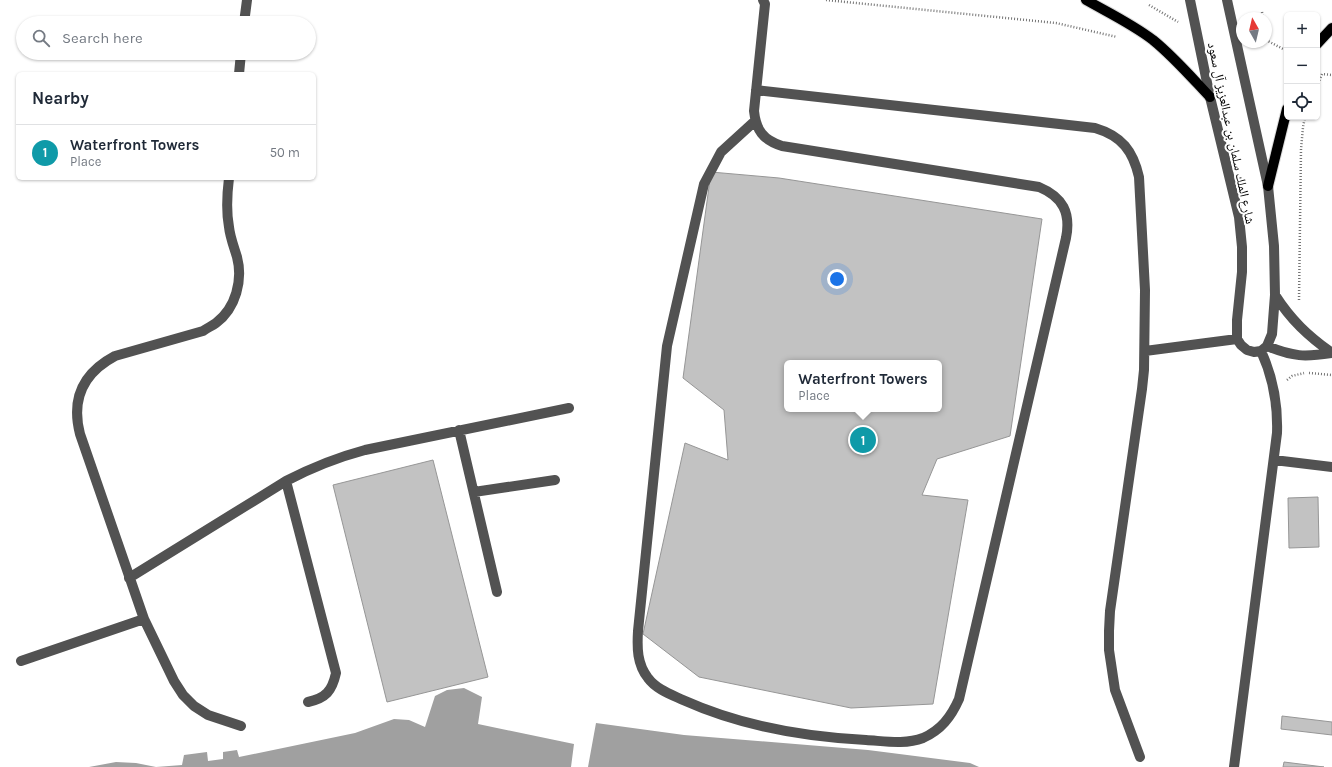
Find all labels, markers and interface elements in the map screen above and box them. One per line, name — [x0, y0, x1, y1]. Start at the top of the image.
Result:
north arrow — [1236, 12, 1272, 48]
map controls — [1284, 12, 1320, 120]
button: + — [1284, 12, 1320, 48]
search box — [16, 16, 316, 60]
icon: search — [30, 27, 52, 49]
text: Search here — [62, 29, 143, 47]
street label: شارع الملك سلمان بن عبدالعزيز آل سعود — [1203, 41, 1258, 226]
button: − — [1284, 48, 1320, 84]
button: locate — [1284, 84, 1320, 120]
text: Nearby — [32, 88, 89, 108]
text: Waterfront Towers — [70, 136, 199, 154]
text: 1 — [43, 145, 47, 160]
text: 50 m — [270, 145, 300, 160]
text: Place — [70, 154, 101, 169]
your location — [827, 269, 847, 289]
popup — [784, 360, 942, 412]
text: Waterfront Towers — [798, 370, 928, 388]
text: Place — [798, 388, 830, 403]
pin: 1 — [850, 425, 876, 455]

